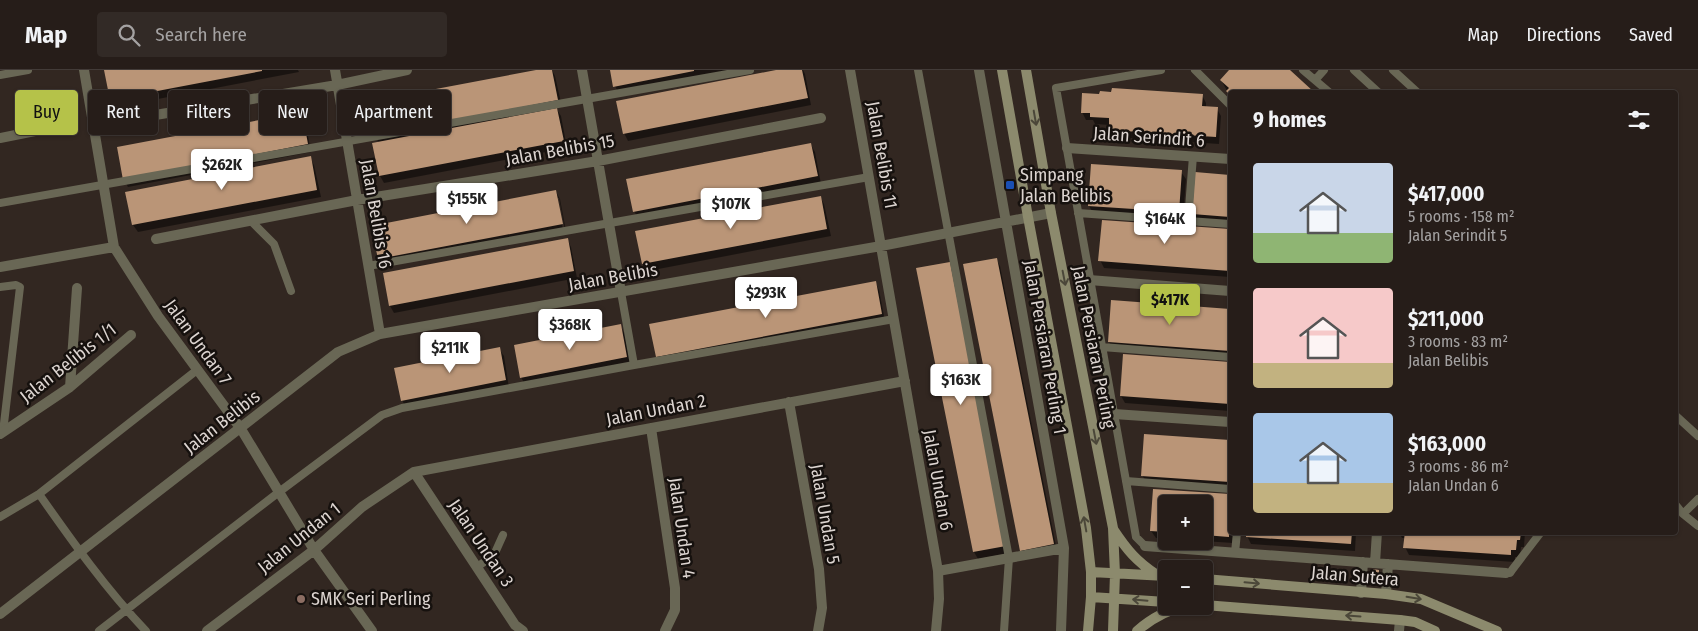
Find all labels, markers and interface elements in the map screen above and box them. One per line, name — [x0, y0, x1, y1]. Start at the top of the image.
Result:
search box — [97, 12, 447, 57]
text: Map — [25, 21, 67, 49]
icon: search — [115, 21, 143, 49]
text: Search here — [155, 23, 247, 46]
text: Map — [1467, 24, 1499, 46]
text: Directions — [1527, 24, 1601, 46]
text: Saved — [1629, 24, 1673, 46]
chip: Buy — [15, 90, 78, 135]
chip: Rent — [88, 90, 158, 135]
chip: Filters — [168, 90, 249, 135]
chip: New — [259, 90, 327, 135]
chip: Apartment — [337, 90, 451, 135]
street label: Jalan Belibis 11 — [862, 100, 902, 210]
icon: filters — [1625, 106, 1653, 134]
text: 9 homes — [1253, 107, 1326, 133]
one-way arrow — [1030, 110, 1040, 126]
street label: Jalan Serindit 6 — [1092, 122, 1206, 152]
street label: Jalan Belibis 15 — [504, 130, 616, 170]
pin: $262K — [187, 148, 257, 191]
text: $262K — [202, 155, 242, 174]
street label: Jalan Belibis 16 — [356, 158, 396, 271]
place label: Simpang Jalan Belibis — [1020, 164, 1111, 207]
marker: Simpang Jalan Belibis — [1004, 179, 1016, 191]
text: $417,000 — [1408, 181, 1485, 207]
pin: $155K — [432, 182, 502, 225]
icon: home — [1293, 183, 1353, 243]
pin: $107K — [696, 188, 766, 230]
text: $155K — [447, 189, 487, 208]
text: $107K — [712, 194, 750, 213]
pin: $164K — [1130, 202, 1200, 245]
text: 5 rooms · 158 m² — [1408, 207, 1514, 226]
text: $164K — [1145, 209, 1185, 228]
text: Jalan Serindit 5 — [1408, 226, 1507, 245]
street label: Jalan Belibis — [566, 258, 660, 296]
street label: Jalan Persiaran Perling 1 — [1019, 258, 1071, 436]
street label: Jalan Persiaran Perling — [1067, 264, 1121, 431]
one-way arrow — [1059, 270, 1069, 286]
pin: $293K — [731, 276, 801, 319]
text: $293K — [746, 283, 786, 302]
pin: $417K — [1135, 284, 1205, 326]
text: $417K — [1151, 290, 1189, 309]
street label: Jalan Undan 7 — [160, 295, 236, 389]
text: $211,000 — [1408, 306, 1484, 332]
pin: $368K — [535, 308, 605, 351]
icon: home — [1293, 308, 1353, 368]
text: $368K — [549, 315, 591, 334]
street label: Jalan Belibis 1/1 — [15, 319, 121, 407]
pin: $211K — [415, 332, 485, 374]
text: 3 rooms · 83 m² — [1408, 332, 1508, 351]
text: $211K — [431, 338, 469, 357]
text: Jalan Belibis — [1408, 351, 1489, 370]
pin: $163K — [926, 364, 996, 406]
text: $163K — [941, 370, 981, 389]
street label: Jalan Belibis — [180, 385, 265, 459]
street label: Jalan Undan 2 — [604, 390, 708, 430]
street label: Jalan Undan 6 — [918, 428, 958, 532]
one-way arrow — [1091, 429, 1100, 445]
text: $163,000 — [1408, 431, 1486, 457]
icon: home — [1293, 433, 1353, 493]
text: 3 rooms · 86 m² — [1408, 457, 1509, 476]
street label: Jalan Undan 5 — [805, 462, 845, 566]
street label: Jalan Undan 4 — [664, 476, 700, 580]
text: Jalan Undan 6 — [1408, 476, 1499, 495]
street label: Jalan Undan 3 — [444, 495, 518, 591]
map controls — [1158, 495, 1213, 615]
button: + — [1158, 495, 1213, 550]
street label: Jalan Undan 1 — [253, 498, 345, 578]
one-way arrow — [1080, 516, 1090, 532]
button: − — [1158, 560, 1213, 615]
street label: Jalan Sutera — [1310, 561, 1400, 591]
one-way arrow — [1244, 579, 1260, 588]
place label: SMK Seri Perling — [311, 588, 431, 610]
marker: SMK Seri Perling — [295, 593, 307, 605]
one-way arrow — [1406, 593, 1422, 603]
one-way arrow — [1132, 595, 1148, 605]
one-way arrow — [1346, 612, 1362, 621]

